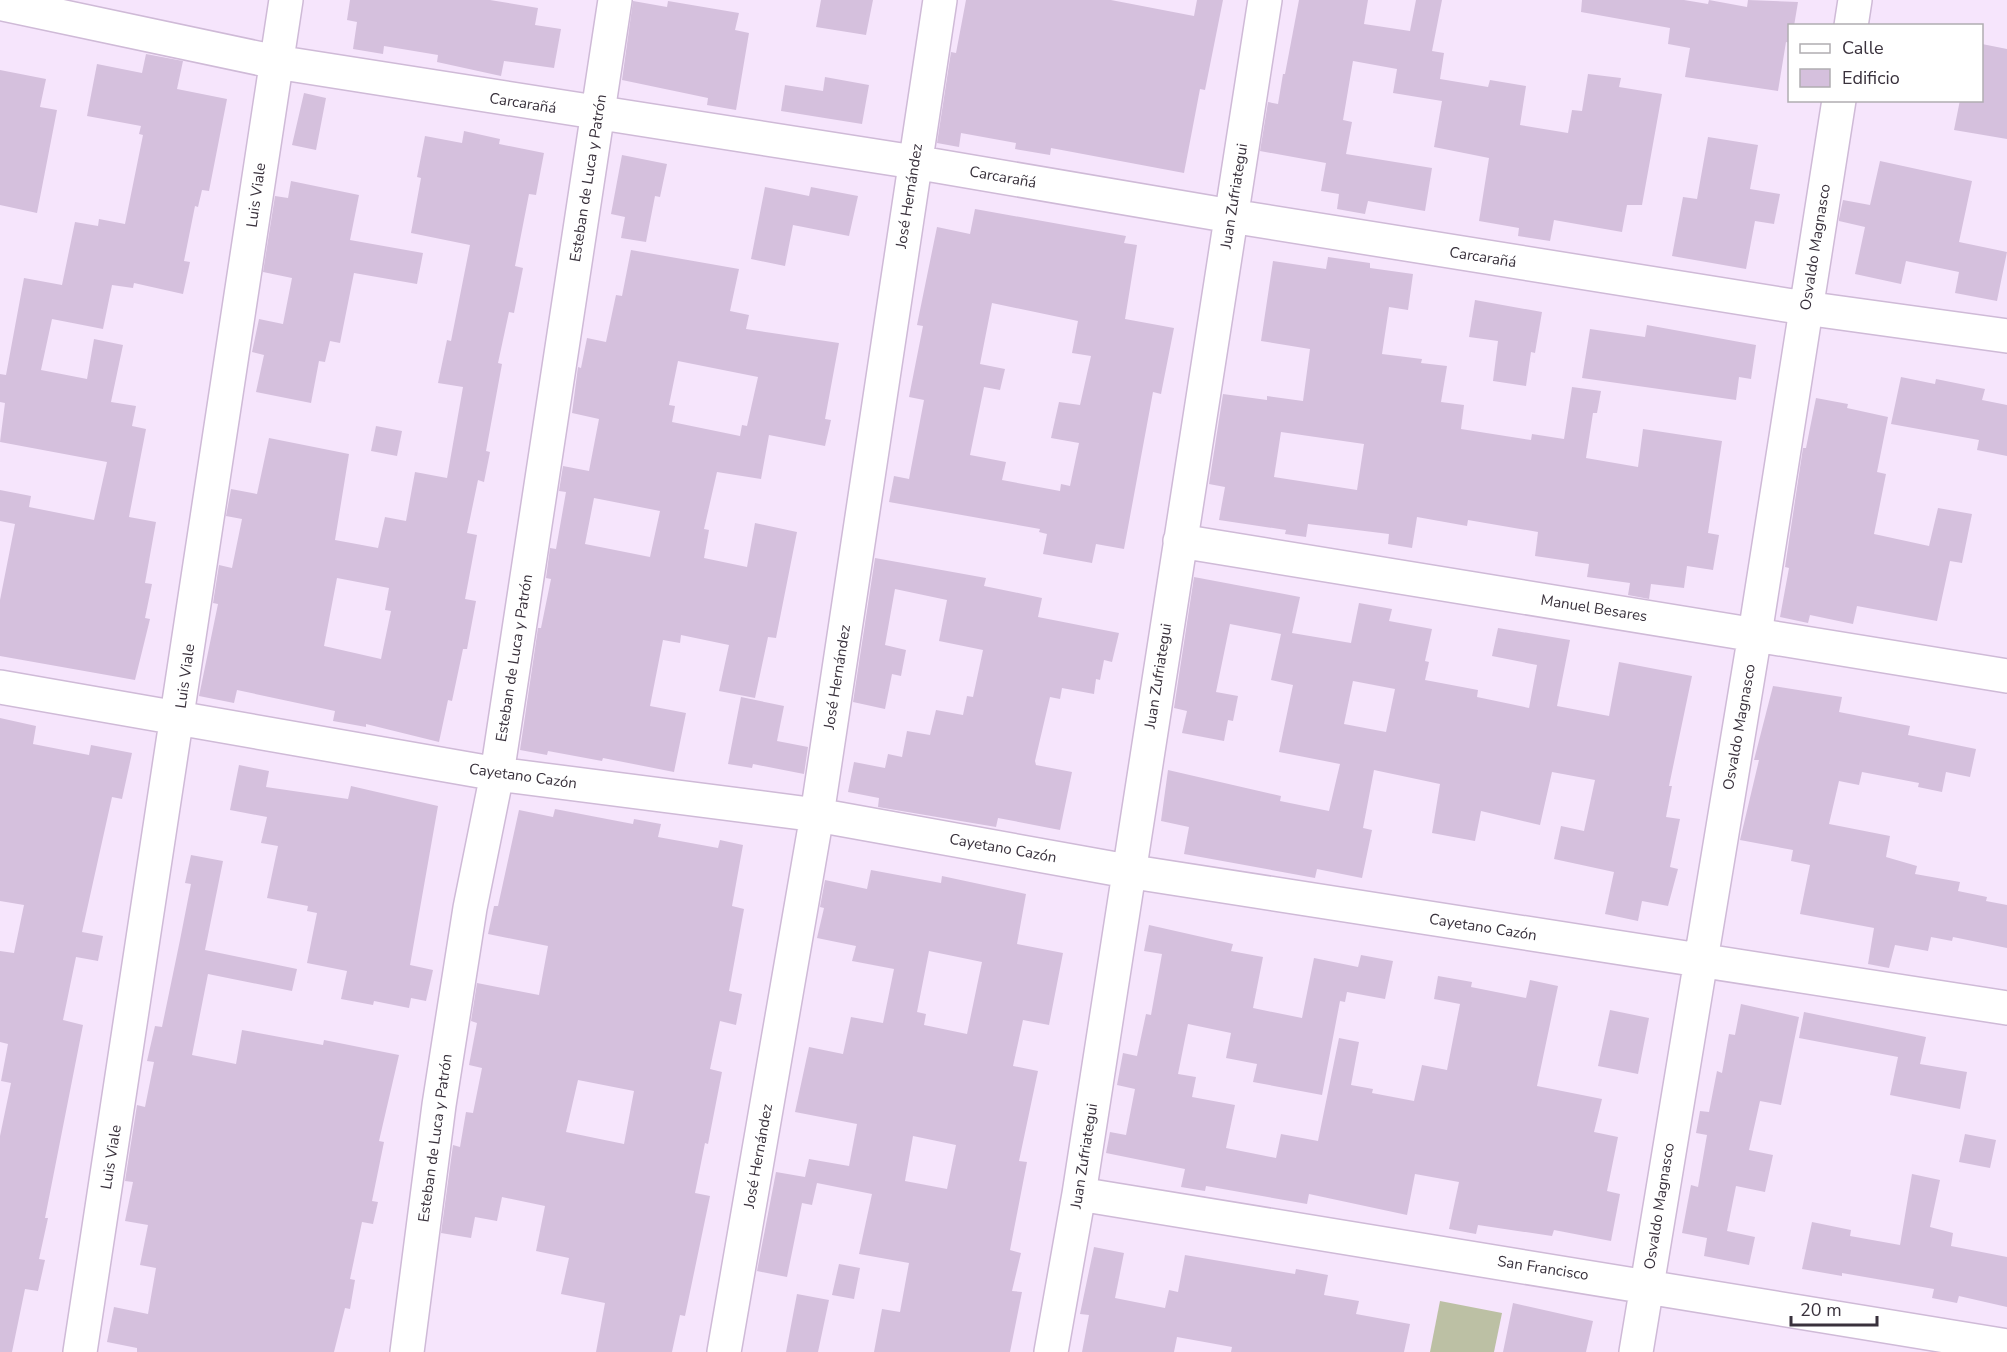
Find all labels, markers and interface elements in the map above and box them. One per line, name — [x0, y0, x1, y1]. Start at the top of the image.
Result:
legend — [1788, 24, 1983, 102]
text: Calle — [1842, 36, 1884, 60]
text: Edificio — [1842, 66, 1900, 90]
street label: Carcarañá — [488, 88, 558, 118]
street label: Esteban de Luca y Patrón — [565, 93, 611, 263]
street label: José Hernández — [891, 142, 927, 251]
street label: Juan Zufriategui — [1216, 142, 1252, 251]
street label: Luis Viale — [242, 161, 270, 229]
street label: Carcarañá — [968, 161, 1038, 193]
street label: Osvaldo Magnasco — [1795, 182, 1835, 312]
street label: Carcarañá — [1448, 242, 1518, 272]
street label: Esteban de Luca y Patrón — [491, 573, 537, 743]
street label: Manuel Besares — [1539, 590, 1649, 626]
street label: Juan Zufriategui — [1140, 622, 1176, 731]
street label: José Hernández — [819, 623, 855, 732]
street label: Luis Viale — [171, 642, 199, 710]
street label: Osvaldo Magnasco — [1718, 662, 1760, 792]
street label: Cayetano Cazón — [468, 759, 578, 793]
street label: Cayetano Cazón — [948, 829, 1058, 867]
street label: Cayetano Cazón — [1428, 909, 1538, 945]
street label: Esteban de Luca y Patrón — [413, 1053, 457, 1223]
street label: José Hernández — [739, 1102, 777, 1211]
street label: Juan Zufriategui — [1066, 1102, 1102, 1211]
street label: Luis Viale — [96, 1123, 126, 1191]
street label: Osvaldo Magnasco — [1639, 1141, 1679, 1271]
street label: San Francisco — [1496, 1251, 1590, 1285]
scale bar — [1791, 1289, 1876, 1327]
text: 20 m — [1800, 1298, 1842, 1322]

